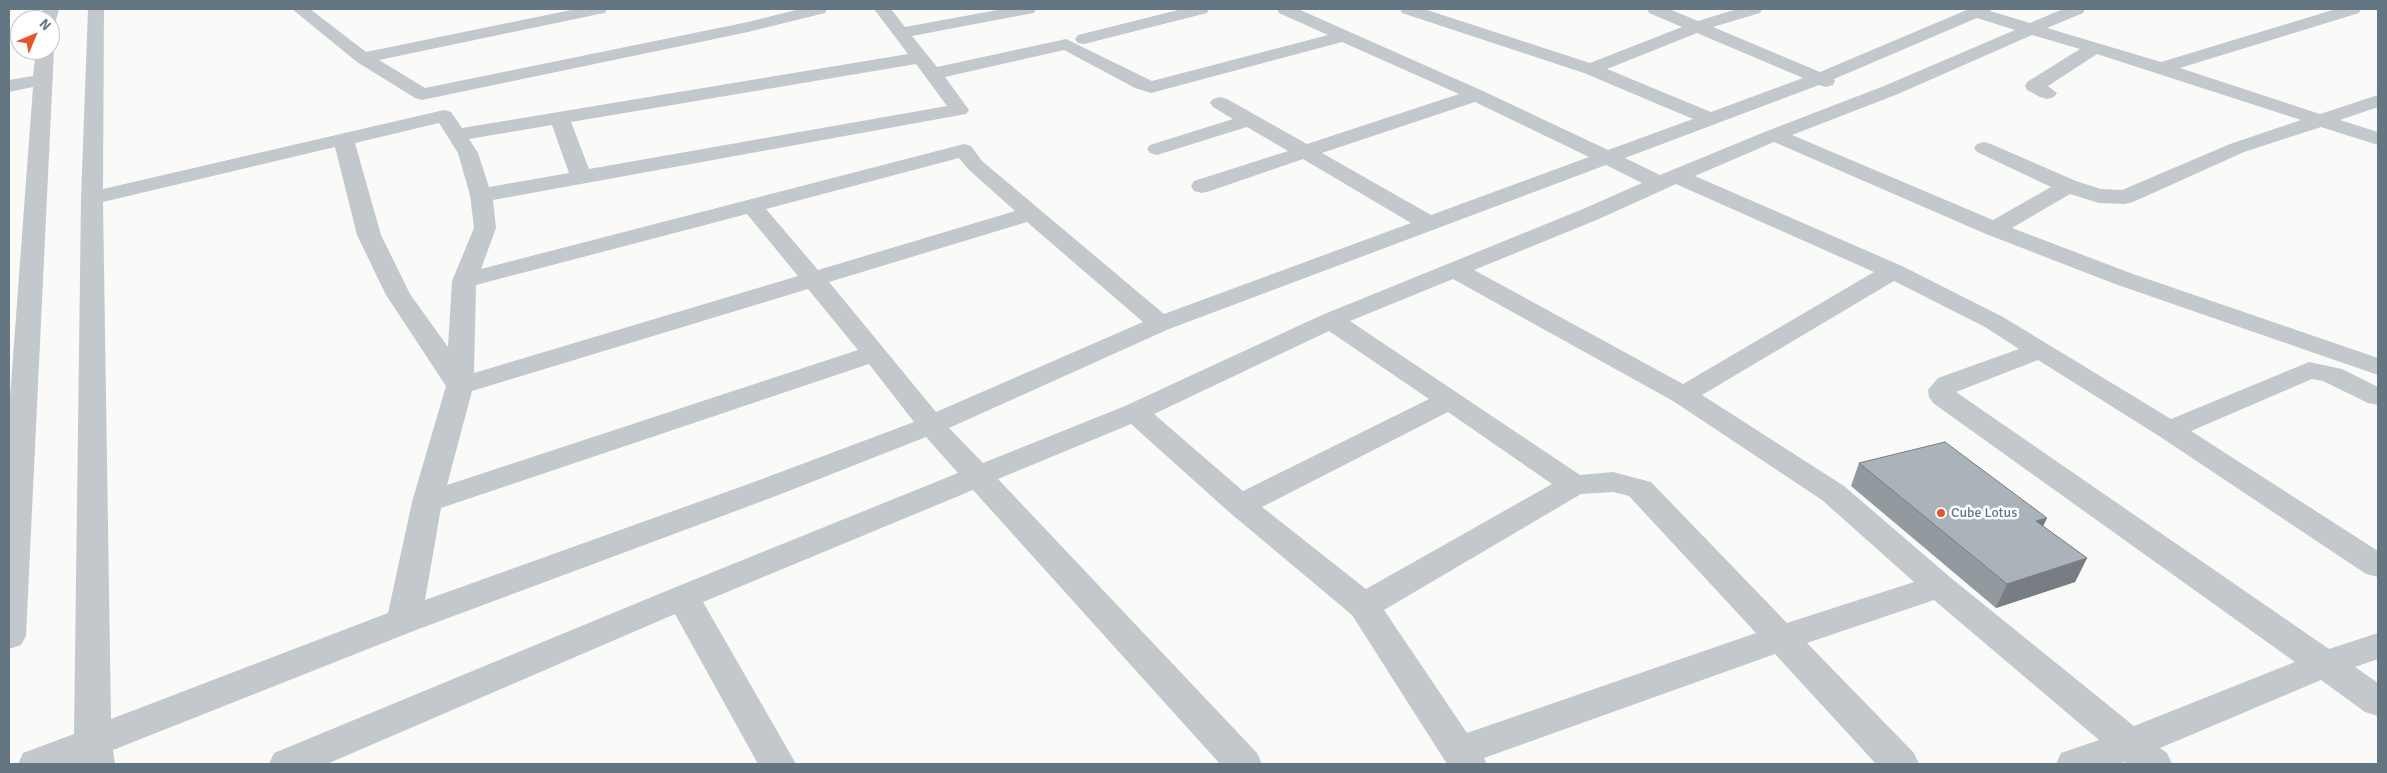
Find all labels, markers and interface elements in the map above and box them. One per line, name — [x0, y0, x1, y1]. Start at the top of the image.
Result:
north arrow — [10, 10, 60, 60]
text: N — [36, 15, 55, 34]
place label: Cube Lotus — [1951, 505, 2017, 521]
marker: Cube Lotus — [1935, 507, 1947, 519]

